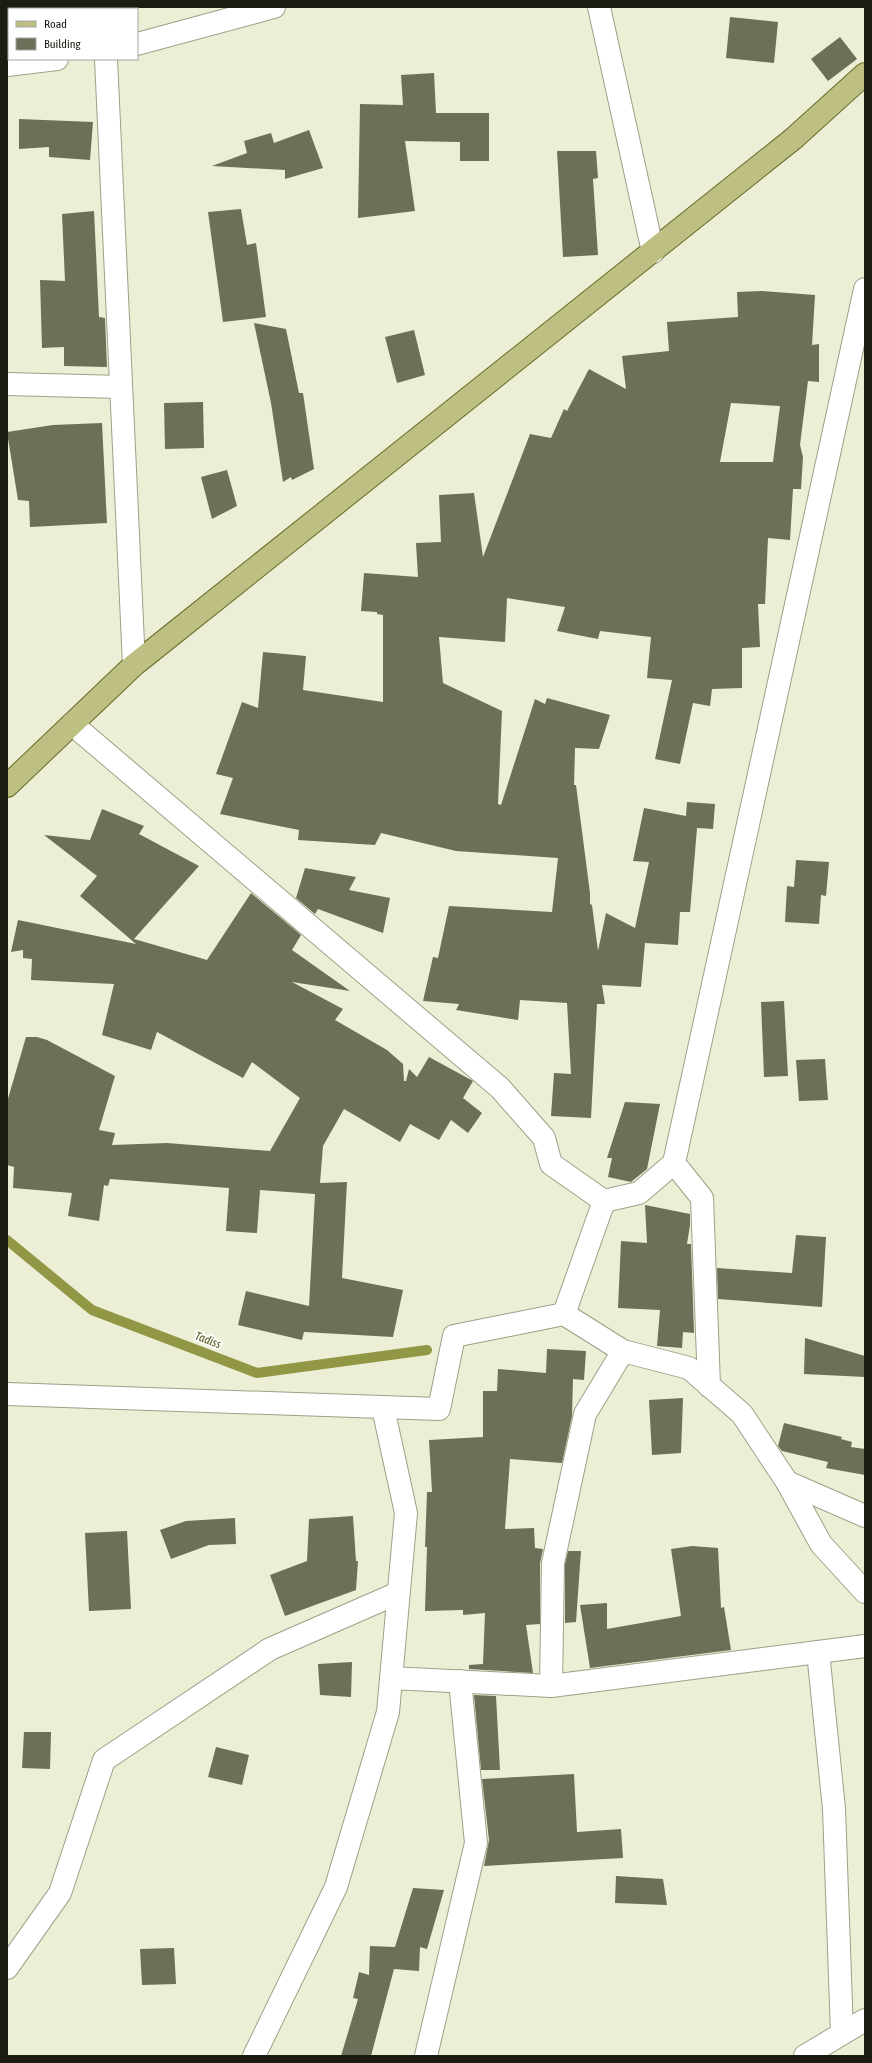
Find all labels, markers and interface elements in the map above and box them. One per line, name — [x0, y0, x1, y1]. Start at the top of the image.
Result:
legend — [8, 8, 138, 60]
text: Road — [44, 17, 67, 31]
text: Building — [44, 37, 82, 51]
water label: Tadiss — [193, 1329, 223, 1351]

